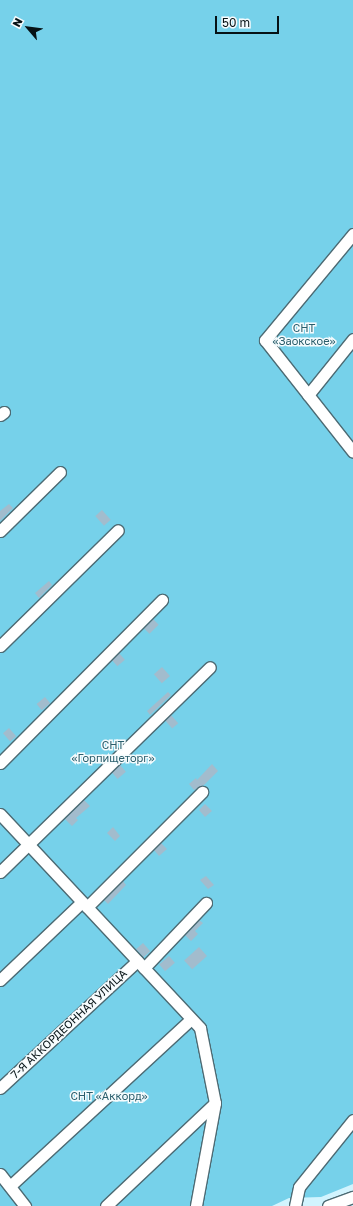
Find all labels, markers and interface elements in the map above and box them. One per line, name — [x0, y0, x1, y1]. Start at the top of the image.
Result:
north arrow — [8, 8, 48, 48]
scale bar — [217, 8, 281, 34]
text: N — [9, 15, 25, 29]
text: 50 m — [222, 15, 250, 30]
park label: СНТ «Заокское» — [272, 322, 336, 348]
park label: СНТ «Горпищеторг» — [72, 739, 154, 765]
street label: 7-Я АККОРДЕОННАЯ УЛИЦА — [8, 967, 130, 1081]
park label: СНТ «Аккорд» — [70, 1089, 148, 1103]

